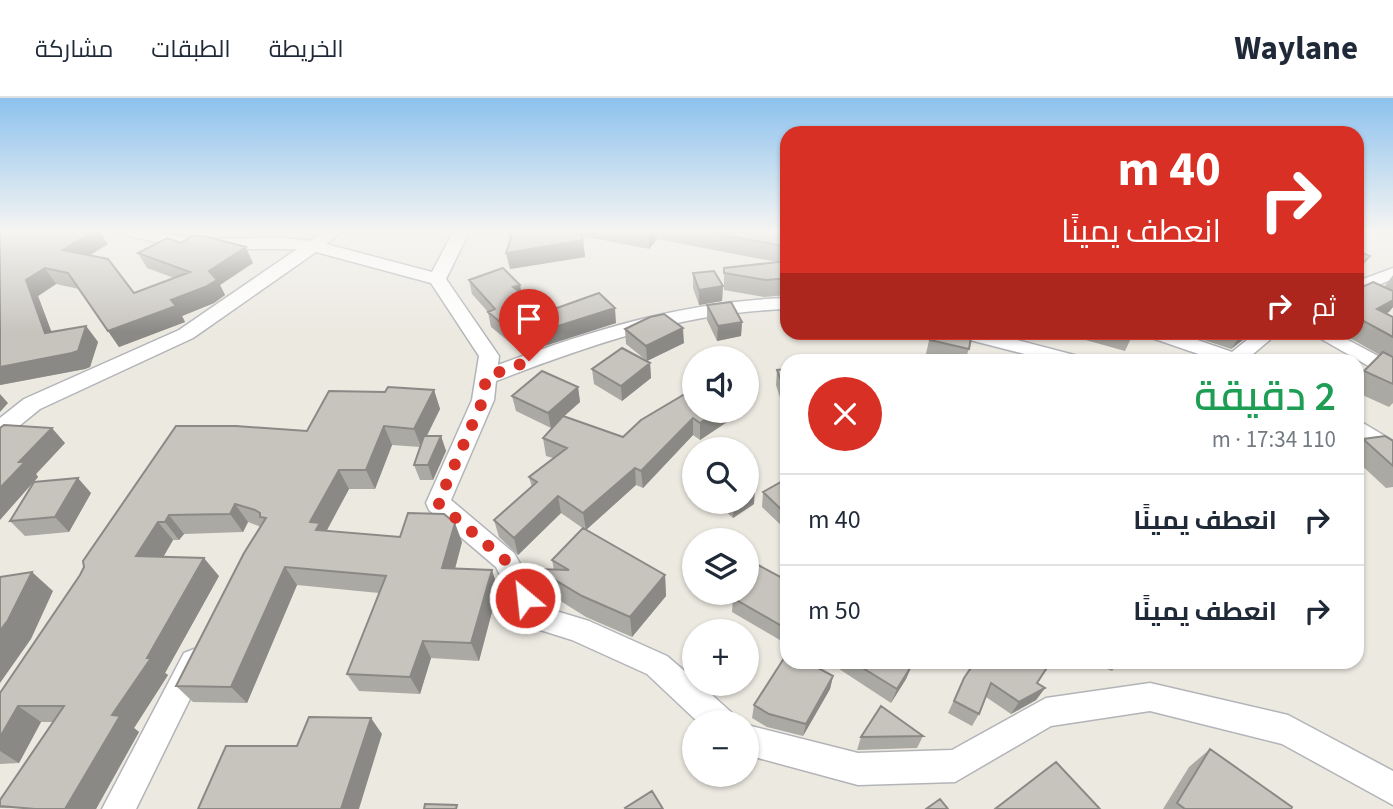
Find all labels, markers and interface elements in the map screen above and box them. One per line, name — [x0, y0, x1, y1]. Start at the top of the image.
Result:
text: Waylane — [1234, 25, 1358, 72]
text: مشاركة — [35, 32, 113, 67]
text: الطبقات — [151, 32, 231, 67]
text: الخريطة — [269, 32, 344, 67]
text: 40 m — [1117, 135, 1221, 205]
icon: right — [1245, 154, 1336, 245]
text: انعطف يمينًا — [1061, 209, 1221, 255]
icon: right — [1260, 287, 1298, 325]
pin — [499, 289, 559, 361]
text: ثم — [1312, 289, 1336, 326]
icon: arrive — [510, 300, 548, 338]
map controls — [682, 346, 759, 787]
button: sound — [682, 346, 759, 423]
text: 2 دقيقة — [1194, 367, 1336, 427]
button: close — [808, 377, 882, 451]
text: 110 m · 17:34 — [1212, 423, 1336, 456]
button: search — [682, 437, 759, 514]
text: 40 m — [808, 501, 861, 538]
icon: right — [1298, 501, 1336, 539]
text: انعطف يمينًا — [1133, 502, 1277, 539]
button: layers — [682, 528, 759, 605]
position arrow — [488, 561, 562, 635]
text: 50 m — [808, 592, 861, 629]
icon: right — [1298, 592, 1336, 630]
text: انعطف يمينًا — [1133, 593, 1277, 630]
button: + — [682, 619, 759, 696]
button: − — [682, 710, 759, 787]

